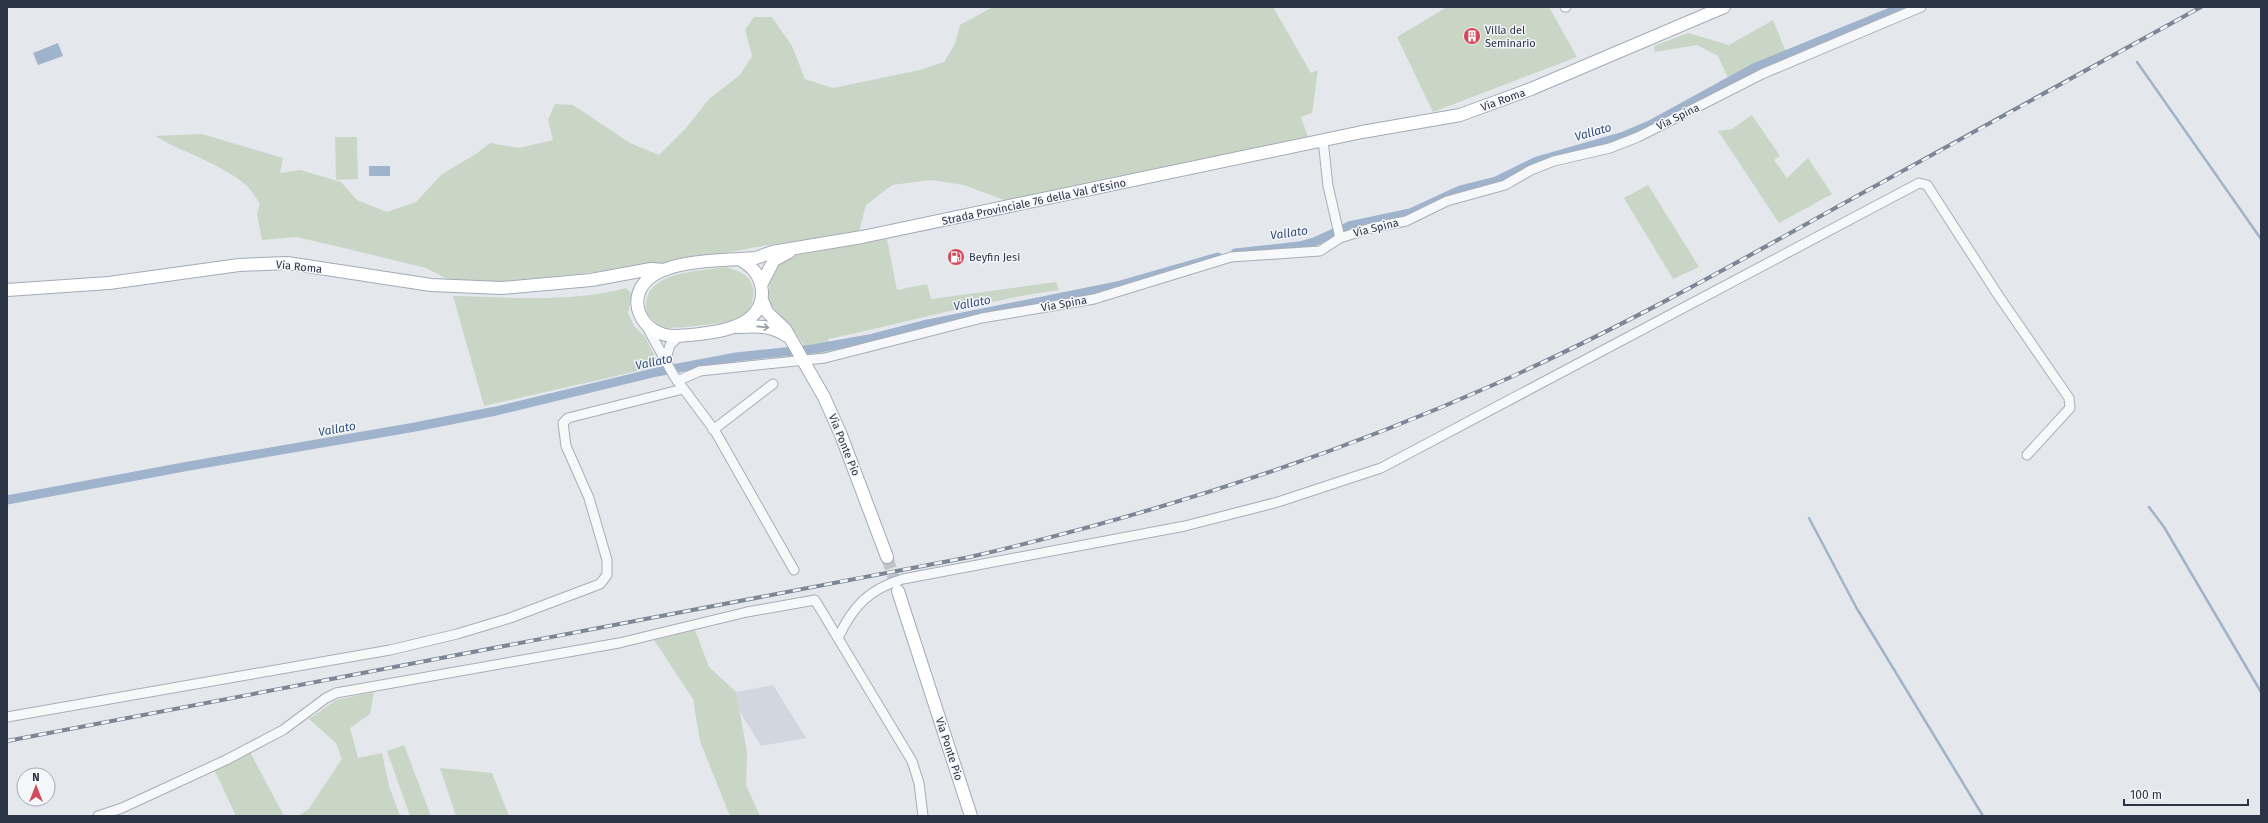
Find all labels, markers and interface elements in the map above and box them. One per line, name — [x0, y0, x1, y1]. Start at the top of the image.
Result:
place label: Villa del Seminario — [1485, 24, 1536, 50]
building icon: Villa del Seminario — [1462, 26, 1482, 46]
street label: Via Roma — [1479, 86, 1527, 114]
street label: Via Spina — [1654, 101, 1702, 133]
water label: Vallato — [1573, 120, 1613, 144]
street label: Strada Provinciale 76 della Val d'Esino — [941, 176, 1127, 228]
street label: Via Spina — [1352, 216, 1400, 240]
water label: Vallato — [1269, 223, 1309, 243]
fuel station icon: Beyfin Jesi — [946, 247, 966, 267]
place label: Beyfin Jesi — [969, 251, 1020, 264]
street label: Via Roma — [275, 258, 323, 276]
water label: Vallato — [952, 293, 992, 313]
street label: Via Spina — [1040, 294, 1088, 314]
one-way arrow — [756, 323, 769, 331]
water label: Vallato — [634, 351, 674, 373]
street label: Via Ponte Pio — [826, 412, 862, 478]
water label: Vallato — [317, 419, 357, 439]
street label: Via Ponte Pio — [933, 716, 965, 782]
north arrow — [16, 767, 56, 807]
text: N — [32, 771, 40, 784]
scale bar — [2124, 781, 2248, 807]
text: 100 m — [2130, 788, 2162, 802]

